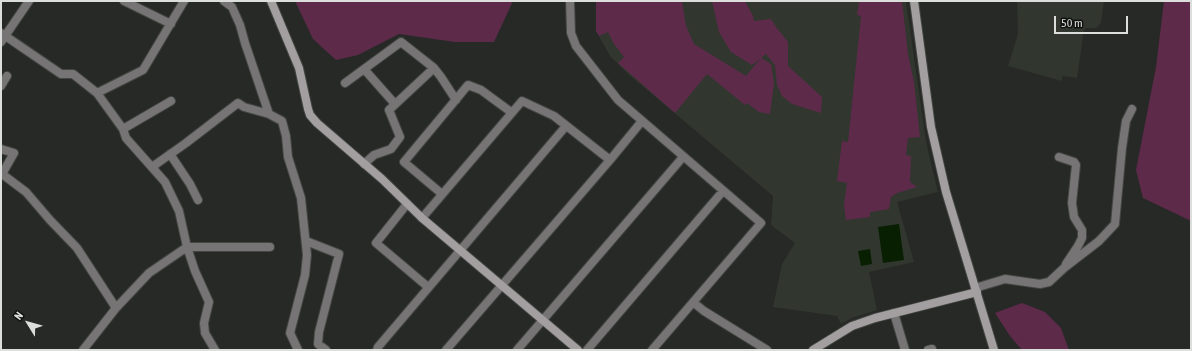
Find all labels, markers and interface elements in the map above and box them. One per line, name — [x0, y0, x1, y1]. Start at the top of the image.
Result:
scale bar — [1056, 8, 1130, 34]
text: 50 m — [1061, 16, 1083, 30]
north arrow — [8, 303, 48, 343]
text: N — [12, 310, 25, 322]

